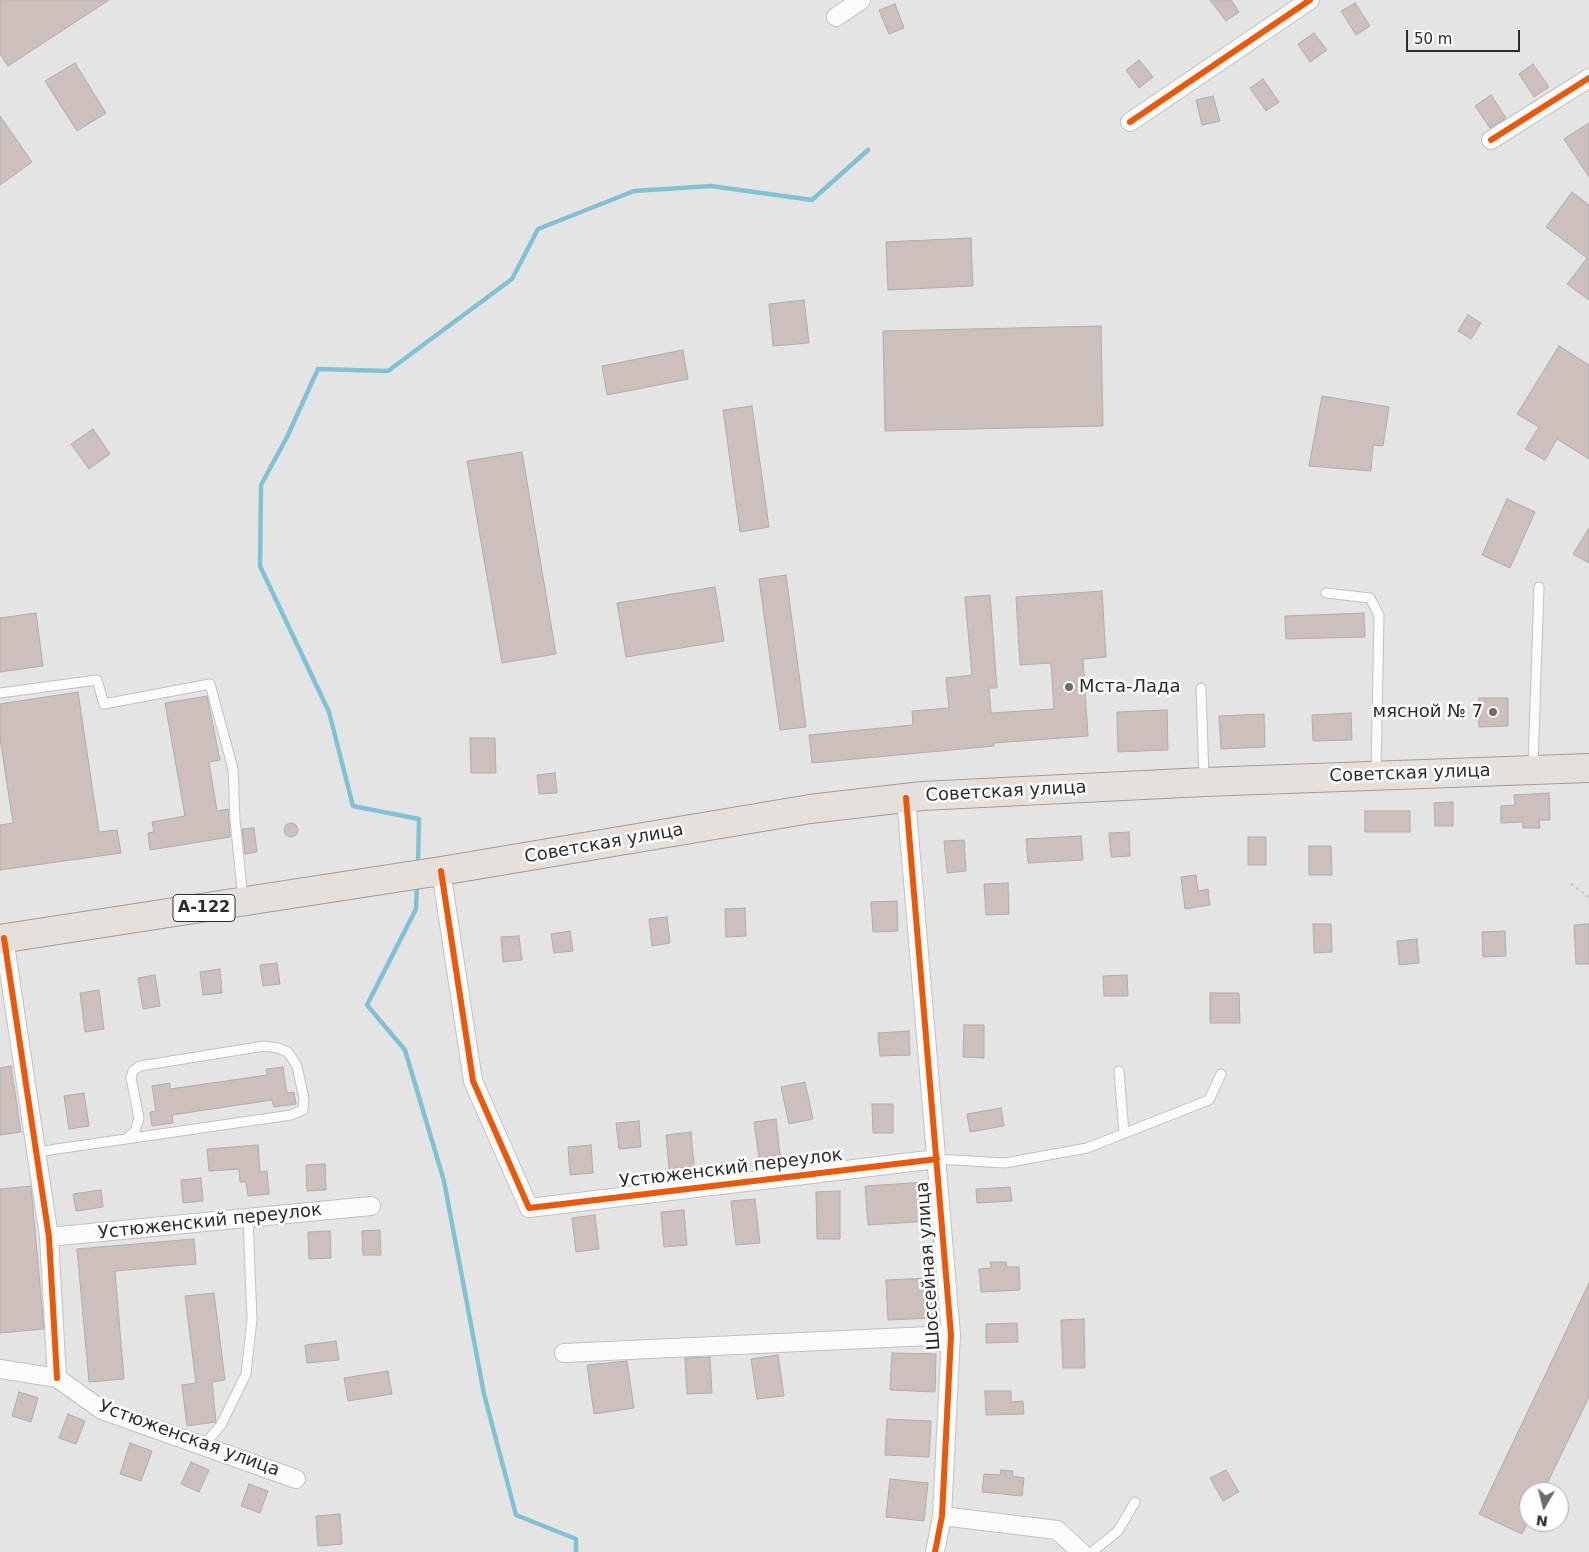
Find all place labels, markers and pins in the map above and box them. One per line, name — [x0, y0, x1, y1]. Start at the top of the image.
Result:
place label: Мста-Лада — [1079, 676, 1180, 698]
marker: Мста-Лада — [1063, 681, 1075, 693]
place label: мясной № 7 — [1373, 701, 1483, 723]
marker: мясной № 7 — [1487, 706, 1499, 718]

